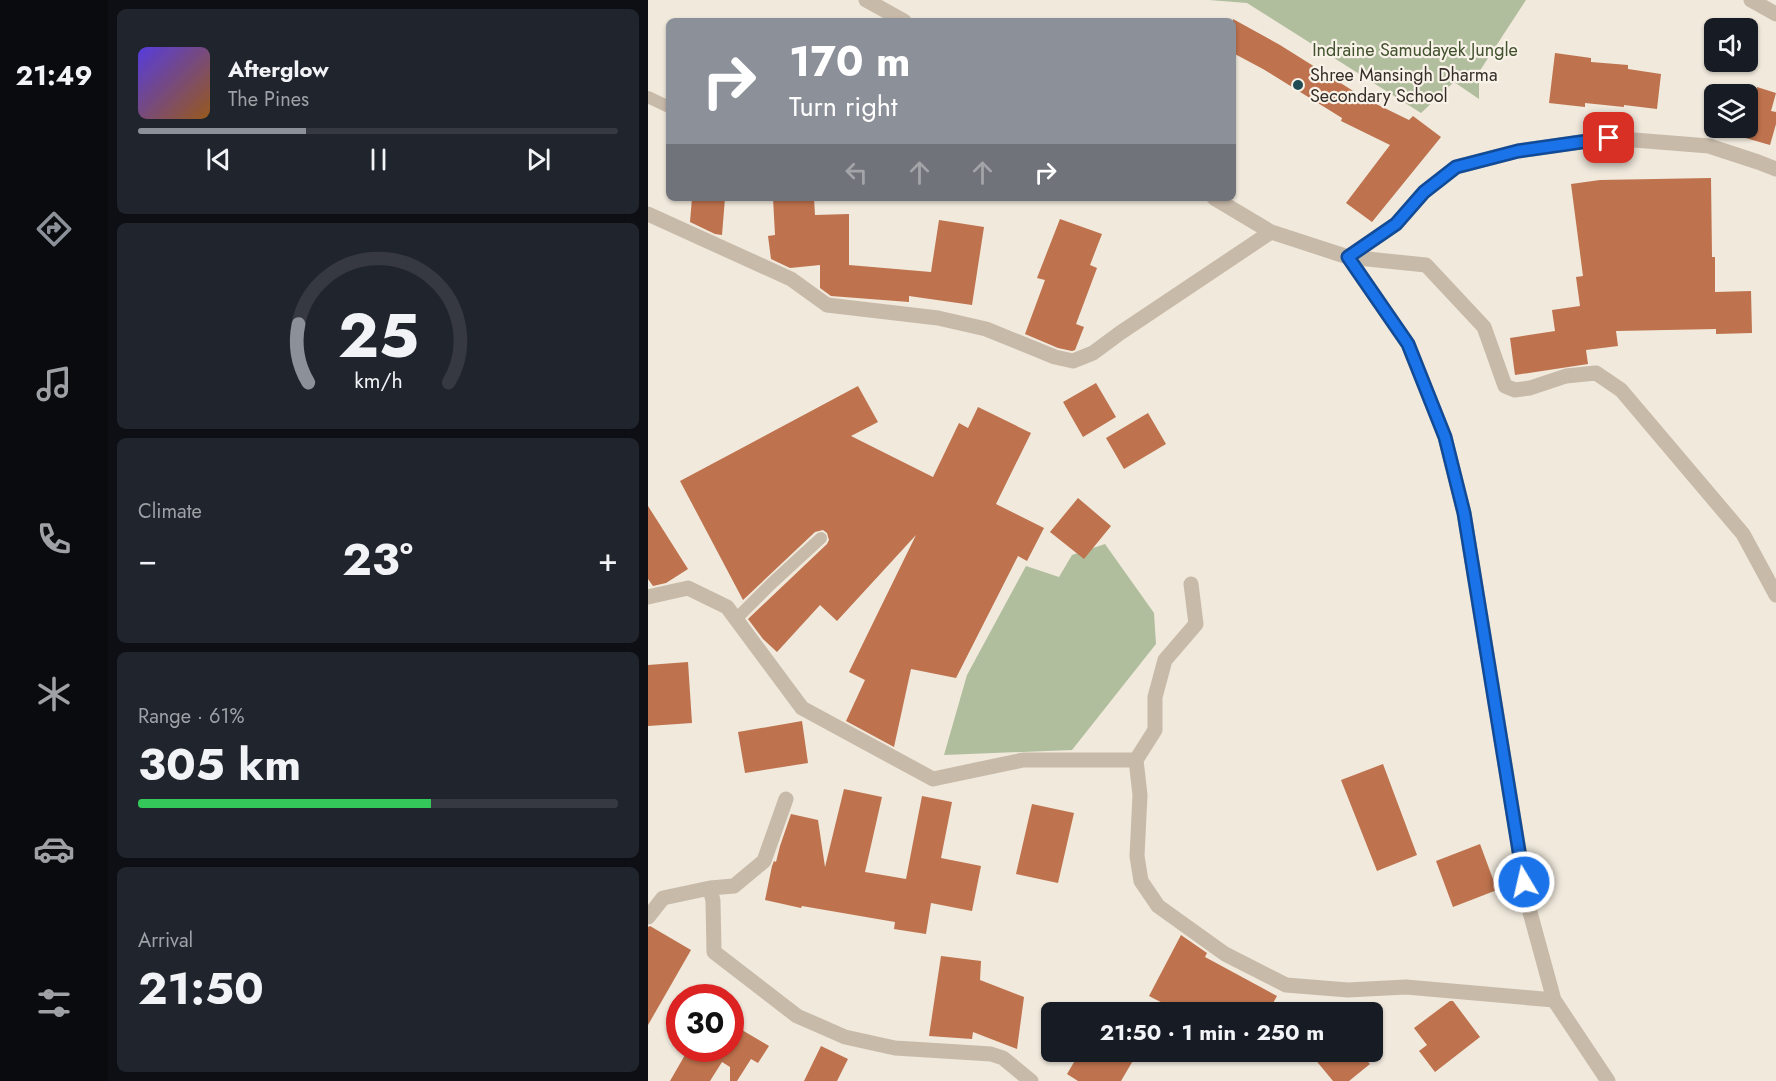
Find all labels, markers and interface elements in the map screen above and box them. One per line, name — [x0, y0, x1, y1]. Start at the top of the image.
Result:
map controls — [1704, 18, 1758, 138]
button: sound — [1704, 18, 1758, 72]
text: 170 m — [789, 31, 911, 92]
park label: Indraine Samudayek Jungle — [1312, 37, 1518, 63]
icon: right — [690, 42, 768, 120]
text: Afterglow — [228, 53, 329, 85]
text: 21:49 — [15, 56, 93, 95]
place label: Shree Mansingh Dharma Secondary School — [1310, 62, 1498, 109]
marker: Shree Mansingh Dharma Secondary School — [1291, 78, 1305, 92]
button: layers — [1704, 84, 1758, 138]
text: The Pines — [228, 85, 309, 114]
text: Turn right — [789, 87, 897, 126]
pin — [1583, 112, 1634, 163]
icon: arrive — [1592, 121, 1625, 154]
icon: previous — [202, 143, 235, 176]
icon: pause — [362, 143, 395, 176]
icon: next — [522, 143, 555, 176]
icon: left — [840, 156, 873, 189]
icon: ahead — [903, 156, 936, 189]
icon: ahead — [966, 156, 999, 189]
icon: right — [1029, 156, 1062, 189]
icon: directions — [33, 208, 75, 250]
text: 25 — [337, 290, 419, 380]
icon: music — [33, 363, 75, 405]
text: km/h — [354, 366, 402, 397]
text: Climate — [138, 497, 202, 526]
icon: phone — [33, 518, 75, 560]
text: 23° — [342, 527, 413, 592]
text: − — [138, 536, 157, 583]
text: + — [598, 536, 618, 583]
icon: climate — [33, 673, 75, 715]
text: Range · 61% — [138, 702, 245, 731]
text: 305 km — [138, 732, 301, 797]
icon: car — [33, 828, 75, 870]
position arrow — [1492, 850, 1556, 914]
text: Arrival — [138, 926, 193, 955]
text: 21:50 — [138, 956, 264, 1021]
icon: filters — [33, 982, 75, 1024]
speed limit sign: 30 — [666, 984, 744, 1062]
text: 21:50 · 1 min · 250 m — [1100, 1016, 1324, 1048]

